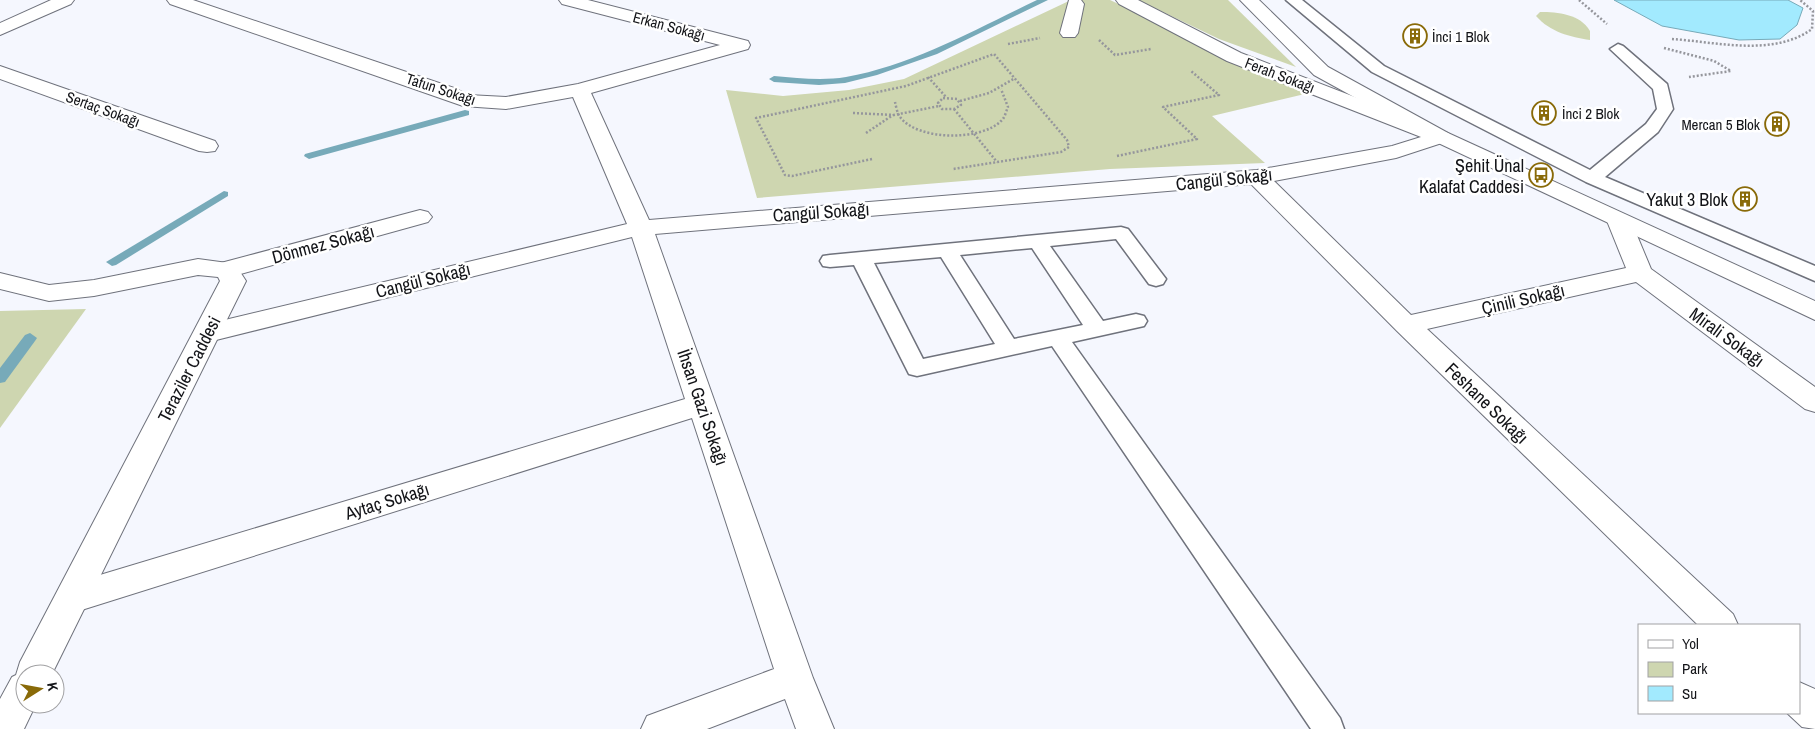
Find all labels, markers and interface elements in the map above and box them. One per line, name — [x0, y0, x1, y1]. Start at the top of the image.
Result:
street label: Erkan Sokağı — [631, 6, 707, 46]
building icon: İnci 1 Blok — [1402, 23, 1428, 49]
place label: İnci 1 Blok — [1432, 26, 1490, 47]
street label: Ferah Sokağı — [1242, 52, 1318, 98]
street label: Tafun Sokağı — [403, 68, 479, 110]
street label: Sertaç Sokağı — [63, 86, 143, 132]
building icon: İnci 2 Blok — [1531, 100, 1557, 126]
place label: İnci 2 Blok — [1562, 103, 1620, 124]
building icon: Mercan 5 Blok — [1764, 111, 1790, 137]
place label: Mercan 5 Blok — [1681, 114, 1761, 135]
place label: Şehit Ünal Kalafat Caddesi — [1419, 153, 1524, 199]
street label: Cangül Sokağı — [1175, 162, 1273, 196]
bus stop icon: Şehit Ünal Kalafat Caddesi — [1528, 162, 1554, 188]
building icon: Yakut 3 Blok — [1732, 186, 1758, 212]
place label: Yakut 3 Blok — [1646, 187, 1729, 212]
street label: Cangül Sokağı — [772, 196, 870, 228]
street label: Dönmez Sokağı — [269, 218, 377, 270]
street label: Cangül Sokağı — [373, 256, 473, 304]
street label: Çinili Sokağı — [1479, 277, 1567, 321]
street label: Mirali Sokağı — [1684, 301, 1770, 373]
street label: Teraziler Caddesi — [152, 312, 226, 426]
street label: İhsan Gazi Sokağı — [671, 346, 735, 468]
street label: Feshane Sokağı — [1440, 357, 1534, 449]
street label: Aytaç Sokağı — [341, 476, 432, 526]
legend — [1638, 624, 1800, 714]
text: Yol — [1682, 633, 1699, 654]
text: Park — [1682, 658, 1708, 679]
north arrow — [15, 664, 65, 714]
text: K — [43, 681, 63, 693]
text: Su — [1682, 683, 1697, 704]

